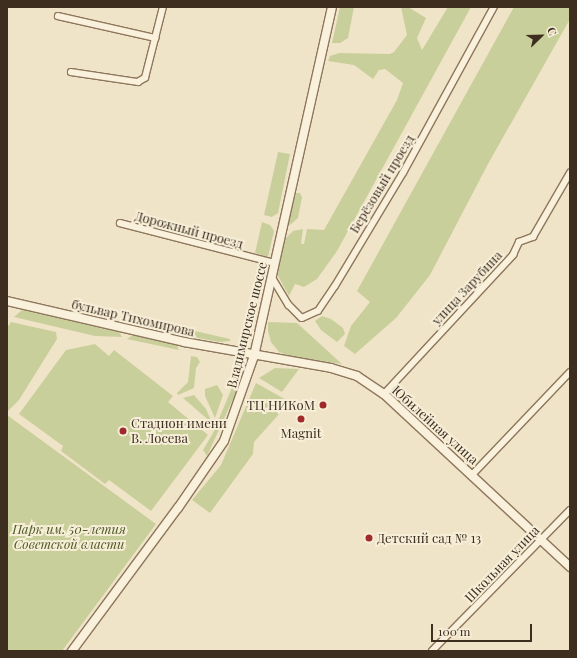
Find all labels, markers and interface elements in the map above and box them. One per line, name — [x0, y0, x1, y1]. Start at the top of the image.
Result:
north arrow — [521, 16, 561, 56]
text: С — [544, 25, 561, 38]
street label: Берёзовый проезд — [346, 132, 418, 236]
street label: Дорожный проезд — [133, 208, 245, 252]
street label: улица Зарубина — [429, 248, 505, 328]
street label: Владимирское шоссе — [224, 260, 270, 390]
street label: бульвар Тихомирова — [70, 296, 196, 340]
street label: Юбилейная улица — [389, 382, 481, 468]
place label: ТЦ НИКоМ — [247, 397, 315, 413]
marker: ТЦ НИКоМ — [318, 400, 328, 410]
marker: Magnit — [296, 414, 306, 424]
place label: Стадион имени В. Лосева — [131, 416, 227, 447]
place label: Magnit — [281, 425, 321, 441]
marker: Стадион имени В. Лосева — [118, 426, 128, 436]
park label: Парк им. 50-летия Советской власти — [12, 522, 126, 553]
street label: Школьная улица — [462, 522, 542, 606]
place label: Детский сад № 13 — [377, 530, 481, 546]
marker: Детский сад № 13 — [364, 533, 374, 543]
scale bar — [433, 616, 534, 642]
text: 100 m — [438, 623, 470, 639]

